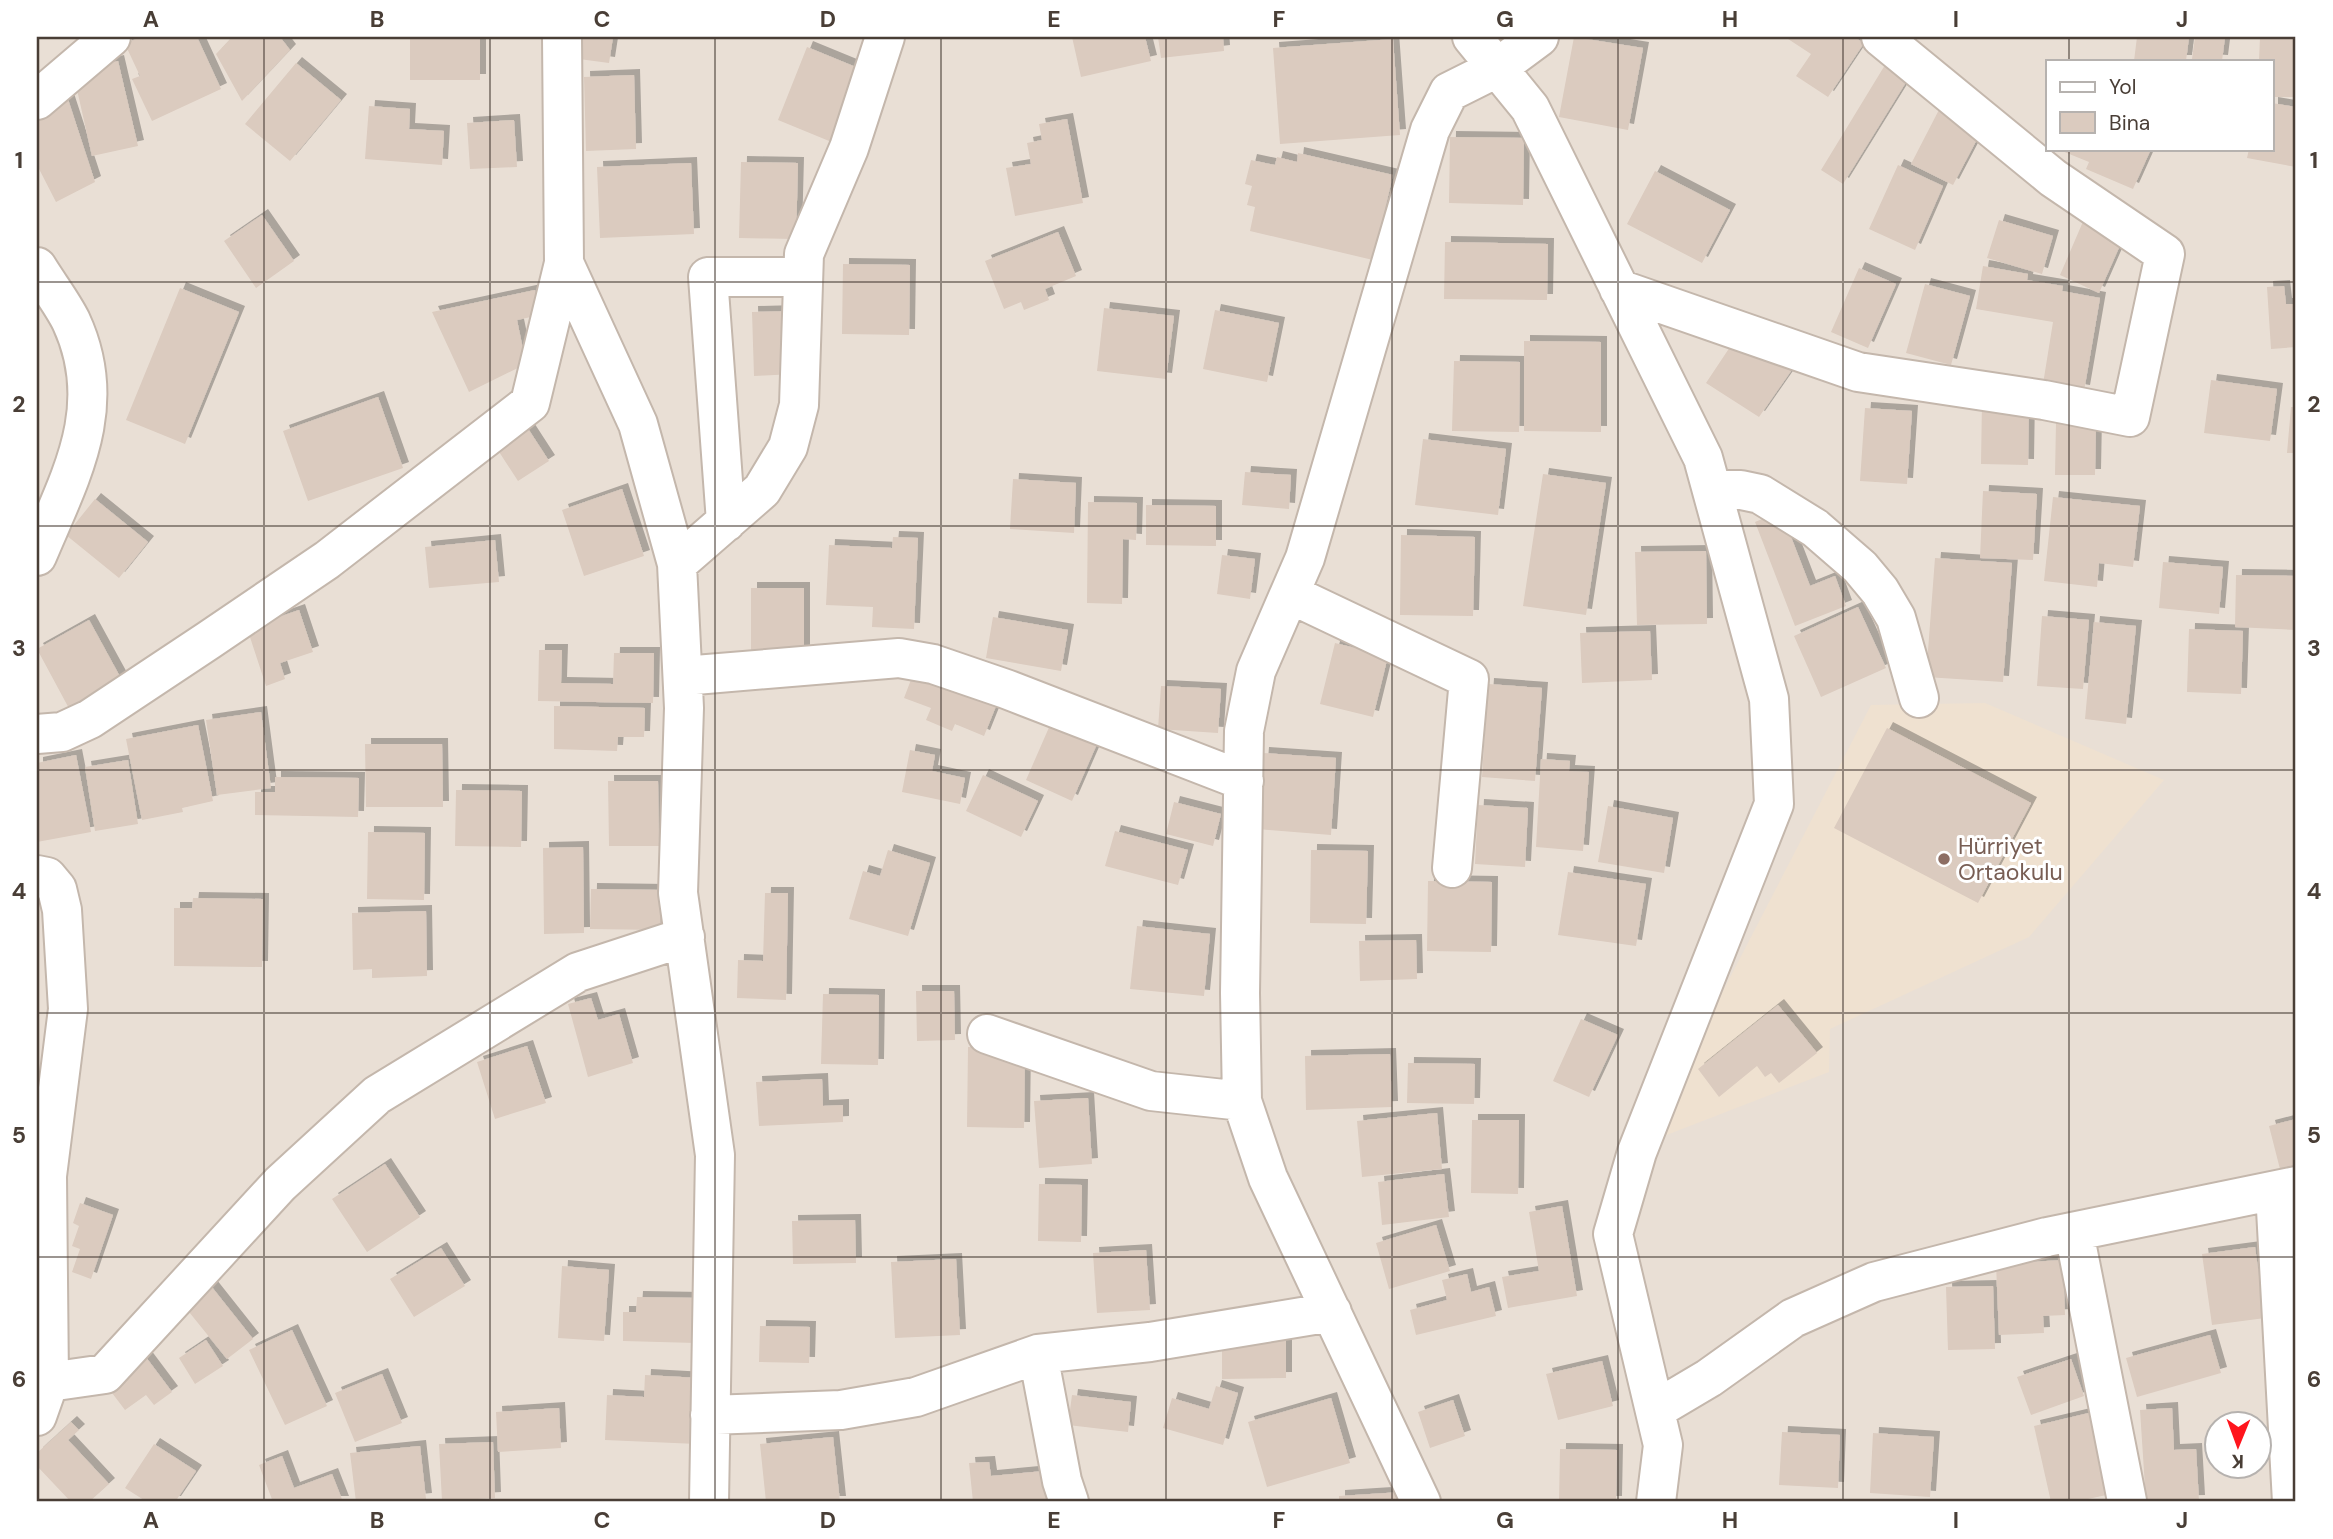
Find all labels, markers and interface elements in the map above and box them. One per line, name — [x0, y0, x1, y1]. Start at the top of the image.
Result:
text: A — [143, 4, 159, 34]
text: B — [370, 4, 384, 34]
text: C — [594, 4, 610, 34]
text: D — [820, 4, 836, 34]
text: E — [1047, 4, 1061, 34]
text: F — [1273, 4, 1286, 34]
text: G — [1496, 4, 1514, 34]
text: H — [1722, 4, 1738, 34]
text: I — [1953, 4, 1959, 34]
text: J — [2176, 4, 2188, 34]
legend — [2046, 60, 2274, 150]
text: Yol — [2109, 73, 2137, 101]
text: Bina — [2109, 109, 2150, 137]
text: 1 — [15, 145, 23, 175]
text: 1 — [2310, 145, 2318, 175]
text: 2 — [12, 389, 26, 419]
text: 2 — [2307, 389, 2321, 419]
text: 3 — [12, 633, 26, 663]
text: 3 — [2307, 633, 2321, 663]
place label: Hürriyet Ortaokulu — [1958, 831, 2063, 887]
marker: Hürriyet Ortaokulu — [1936, 851, 1952, 867]
text: 4 — [12, 876, 27, 906]
text: 4 — [2307, 876, 2322, 906]
text: 5 — [12, 1120, 26, 1150]
text: 5 — [2307, 1120, 2321, 1150]
text: 6 — [12, 1364, 26, 1394]
text: 6 — [2307, 1364, 2321, 1394]
north arrow — [2204, 1410, 2274, 1480]
text: K — [2231, 1449, 2244, 1474]
text: A — [143, 1505, 159, 1535]
text: B — [370, 1505, 384, 1535]
text: C — [594, 1505, 610, 1535]
text: D — [820, 1505, 836, 1535]
text: E — [1047, 1505, 1061, 1535]
text: F — [1273, 1505, 1286, 1535]
text: G — [1496, 1505, 1514, 1535]
text: H — [1722, 1505, 1738, 1535]
text: I — [1953, 1505, 1959, 1535]
text: J — [2176, 1505, 2188, 1535]

